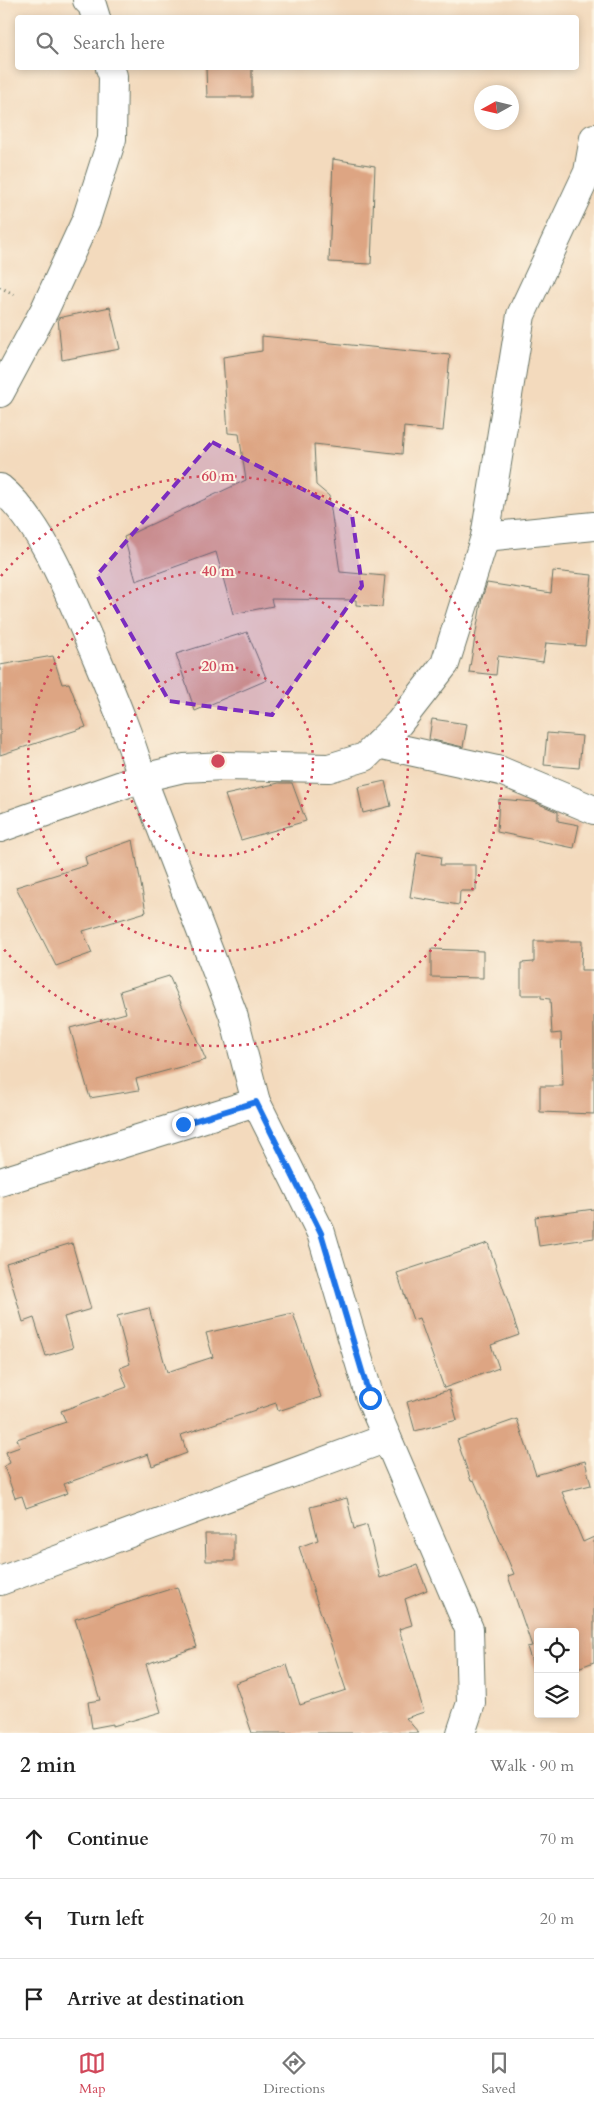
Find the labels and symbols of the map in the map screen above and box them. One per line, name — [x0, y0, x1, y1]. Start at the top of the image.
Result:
north arrow — [474, 85, 519, 130]
text: 60 m — [201, 466, 235, 486]
text: 40 m — [201, 561, 235, 581]
text: 20 m — [201, 656, 235, 676]
centre of rings — [209, 752, 227, 770]
route end — [172, 1113, 195, 1136]
route start — [359, 1387, 382, 1410]

